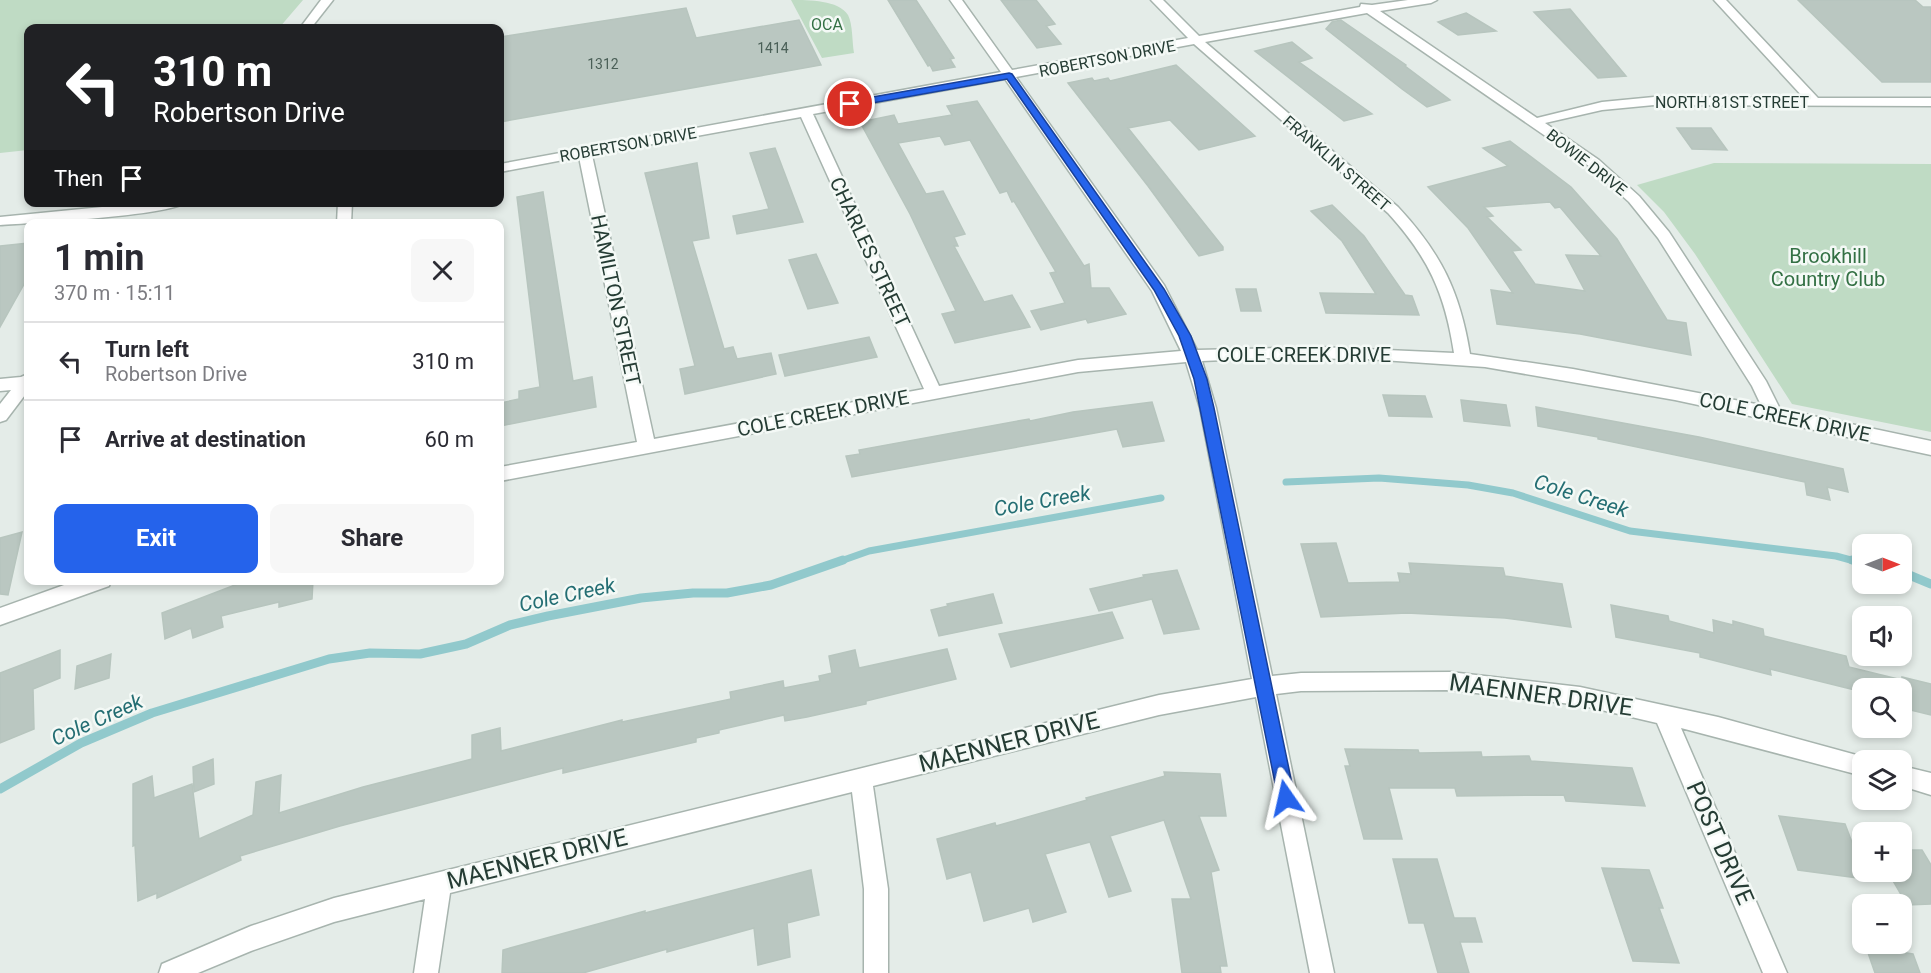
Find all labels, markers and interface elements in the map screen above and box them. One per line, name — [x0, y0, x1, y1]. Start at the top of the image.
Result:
park label: OCA — [811, 15, 843, 34]
street label: ROBERTSON DRIVE — [1037, 36, 1177, 81]
house number: 1414 — [757, 40, 789, 56]
text: 310 m — [153, 47, 272, 96]
icon: left — [54, 48, 132, 126]
house number: 1312 — [587, 56, 619, 72]
pin — [824, 78, 875, 129]
icon: arrive — [833, 87, 866, 120]
street label: NORTH 81ST STREET — [1655, 93, 1809, 112]
text: Robertson Drive — [153, 97, 345, 129]
street label: FRANKLIN STREET — [1279, 112, 1394, 215]
street label: ROBERTSON DRIVE — [558, 123, 698, 166]
street label: BOWIE DRIVE — [1543, 125, 1631, 200]
icon: arrive — [115, 162, 148, 195]
text: Then — [54, 166, 103, 191]
street label: CHARLES STREET — [825, 173, 915, 331]
street label: HAMILTON STREET — [586, 212, 646, 388]
text: 1 min — [54, 237, 145, 279]
button: close — [411, 239, 474, 302]
park label: Brookhill Country Club — [1771, 244, 1885, 291]
text: 370 m · 15:11 — [54, 281, 175, 305]
text: Turn left — [105, 337, 189, 362]
street label: COLE CREEK DRIVE — [1217, 343, 1391, 367]
icon: left — [54, 345, 87, 378]
text: 310 m — [412, 349, 474, 374]
text: Robertson Drive — [105, 362, 247, 386]
street label: COLE CREEK DRIVE — [735, 385, 911, 441]
street label: COLE CREEK DRIVE — [1697, 387, 1873, 447]
icon: arrive — [54, 423, 87, 456]
text: Arrive at destination — [105, 427, 306, 452]
text: 60 m — [425, 427, 474, 452]
water label: Cole Creek — [1531, 469, 1632, 523]
water label: Cole Creek — [992, 481, 1093, 521]
button: Exit — [54, 504, 258, 573]
button: Share — [270, 504, 474, 573]
north arrow — [1852, 534, 1912, 594]
map controls — [1852, 534, 1912, 954]
water label: Cole Creek — [517, 573, 618, 617]
button: sound — [1852, 606, 1912, 666]
street label: MAENNER DRIVE — [1447, 668, 1635, 722]
button: search — [1852, 678, 1912, 738]
water label: Cole Creek — [48, 689, 147, 751]
street label: MAENNER DRIVE — [916, 706, 1102, 778]
button: layers — [1852, 750, 1912, 810]
position arrow — [1254, 766, 1318, 830]
street label: POST DRIVE — [1680, 777, 1760, 909]
button: + — [1852, 822, 1912, 882]
street label: MAENNER DRIVE — [444, 823, 630, 895]
button: − — [1852, 894, 1912, 954]

